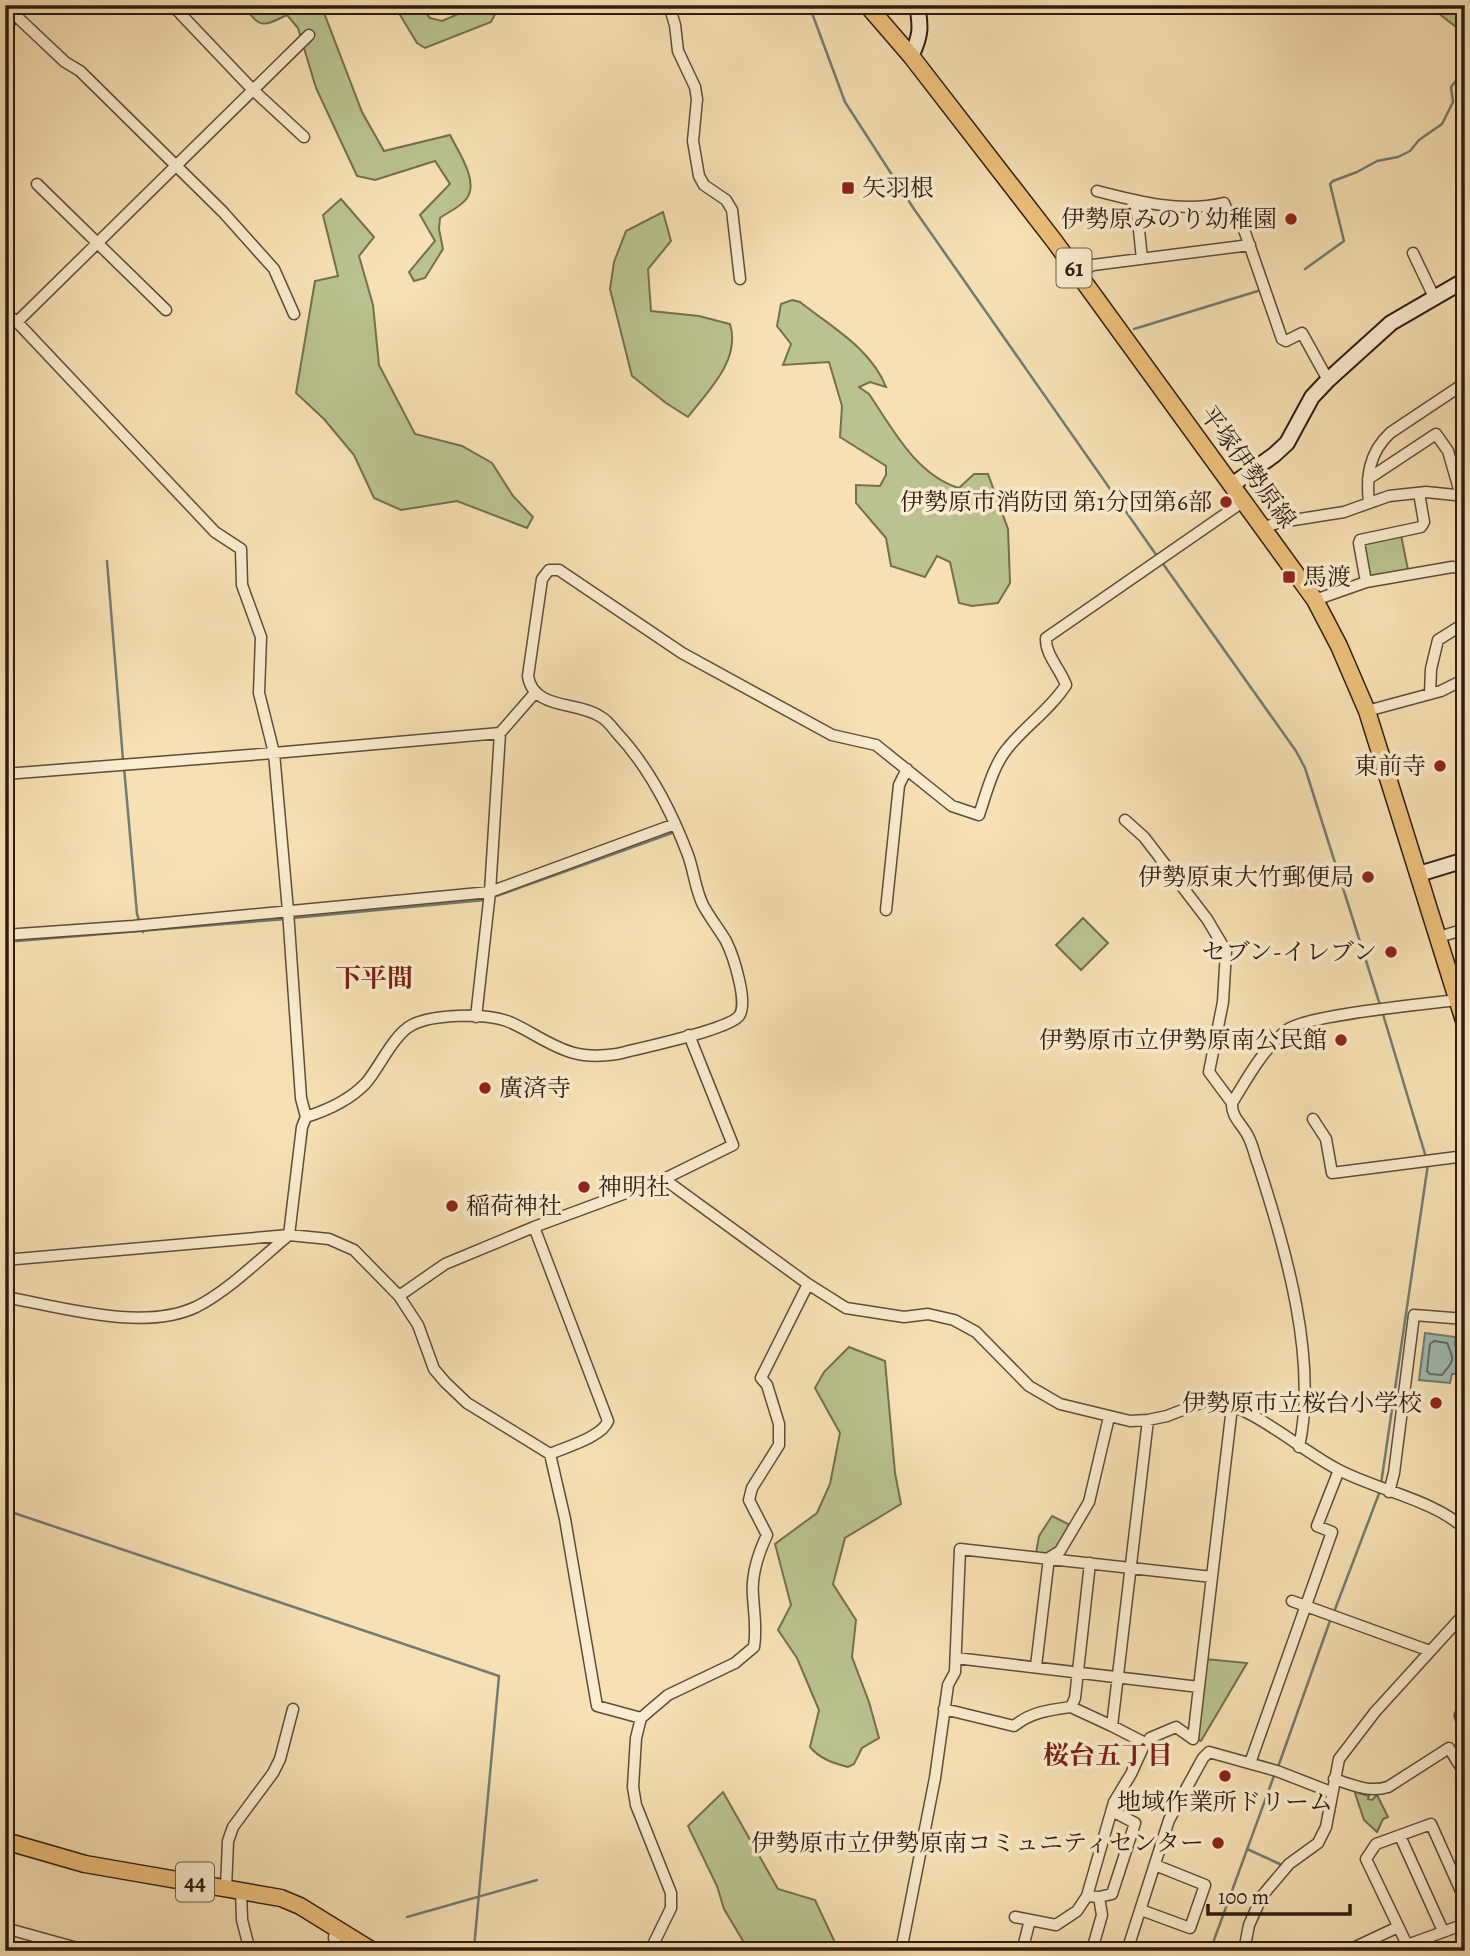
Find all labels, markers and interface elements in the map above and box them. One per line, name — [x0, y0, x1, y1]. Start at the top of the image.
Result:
place label: 矢羽根 — [862, 172, 934, 204]
marker: 矢羽根 — [840, 180, 856, 196]
place label: 伊勢原みのり幼稚園 — [1061, 203, 1277, 235]
marker: 伊勢原みのり幼稚園 — [1283, 211, 1299, 227]
road number: 61 — [1056, 248, 1092, 288]
street label: 平塚伊勢原線 — [1193, 399, 1303, 535]
place label: 伊勢原市消防団 第1分団第6部 — [900, 486, 1212, 518]
marker: 伊勢原市消防団 第1分団第6部 — [1218, 494, 1234, 510]
place label: 馬渡 — [1303, 561, 1351, 593]
marker: 馬渡 — [1281, 569, 1297, 585]
place label: 東前寺 — [1354, 750, 1426, 782]
marker: 東前寺 — [1432, 758, 1448, 774]
place label: 伊勢原東大竹郵便局 — [1138, 861, 1354, 893]
marker: 伊勢原東大竹郵便局 — [1360, 869, 1376, 885]
place label: セブン-イレブン — [1202, 936, 1377, 968]
marker: セブン-イレブン — [1383, 944, 1399, 960]
district label: 下平間 — [335, 961, 413, 996]
place label: 伊勢原市立伊勢原南公民館 — [1039, 1024, 1327, 1056]
marker: 伊勢原市立伊勢原南公民館 — [1333, 1032, 1349, 1048]
place label: 廣済寺 — [499, 1072, 571, 1104]
marker: 廣済寺 — [477, 1080, 493, 1096]
place label: 神明社 — [598, 1171, 670, 1203]
marker: 神明社 — [576, 1179, 592, 1195]
place label: 稲荷神社 — [466, 1190, 562, 1222]
marker: 稲荷神社 — [444, 1198, 460, 1214]
place label: 伊勢原市立桜台小学校 — [1182, 1387, 1422, 1419]
marker: 伊勢原市立桜台小学校 — [1428, 1395, 1444, 1411]
district label: 桜台五丁目 — [1043, 1738, 1173, 1773]
marker: 地域作業所ドリーム — [1217, 1768, 1233, 1784]
place label: 地域作業所ドリーム — [1117, 1786, 1333, 1818]
place label: 伊勢原市立伊勢原南コミュニティセンター — [751, 1827, 1204, 1859]
marker: 伊勢原市立伊勢原南コミュニティセンター — [1210, 1835, 1226, 1851]
road number: 44 — [176, 1862, 214, 1901]
scale bar — [1208, 1872, 1349, 1916]
text: 100 m — [1218, 1883, 1269, 1911]

